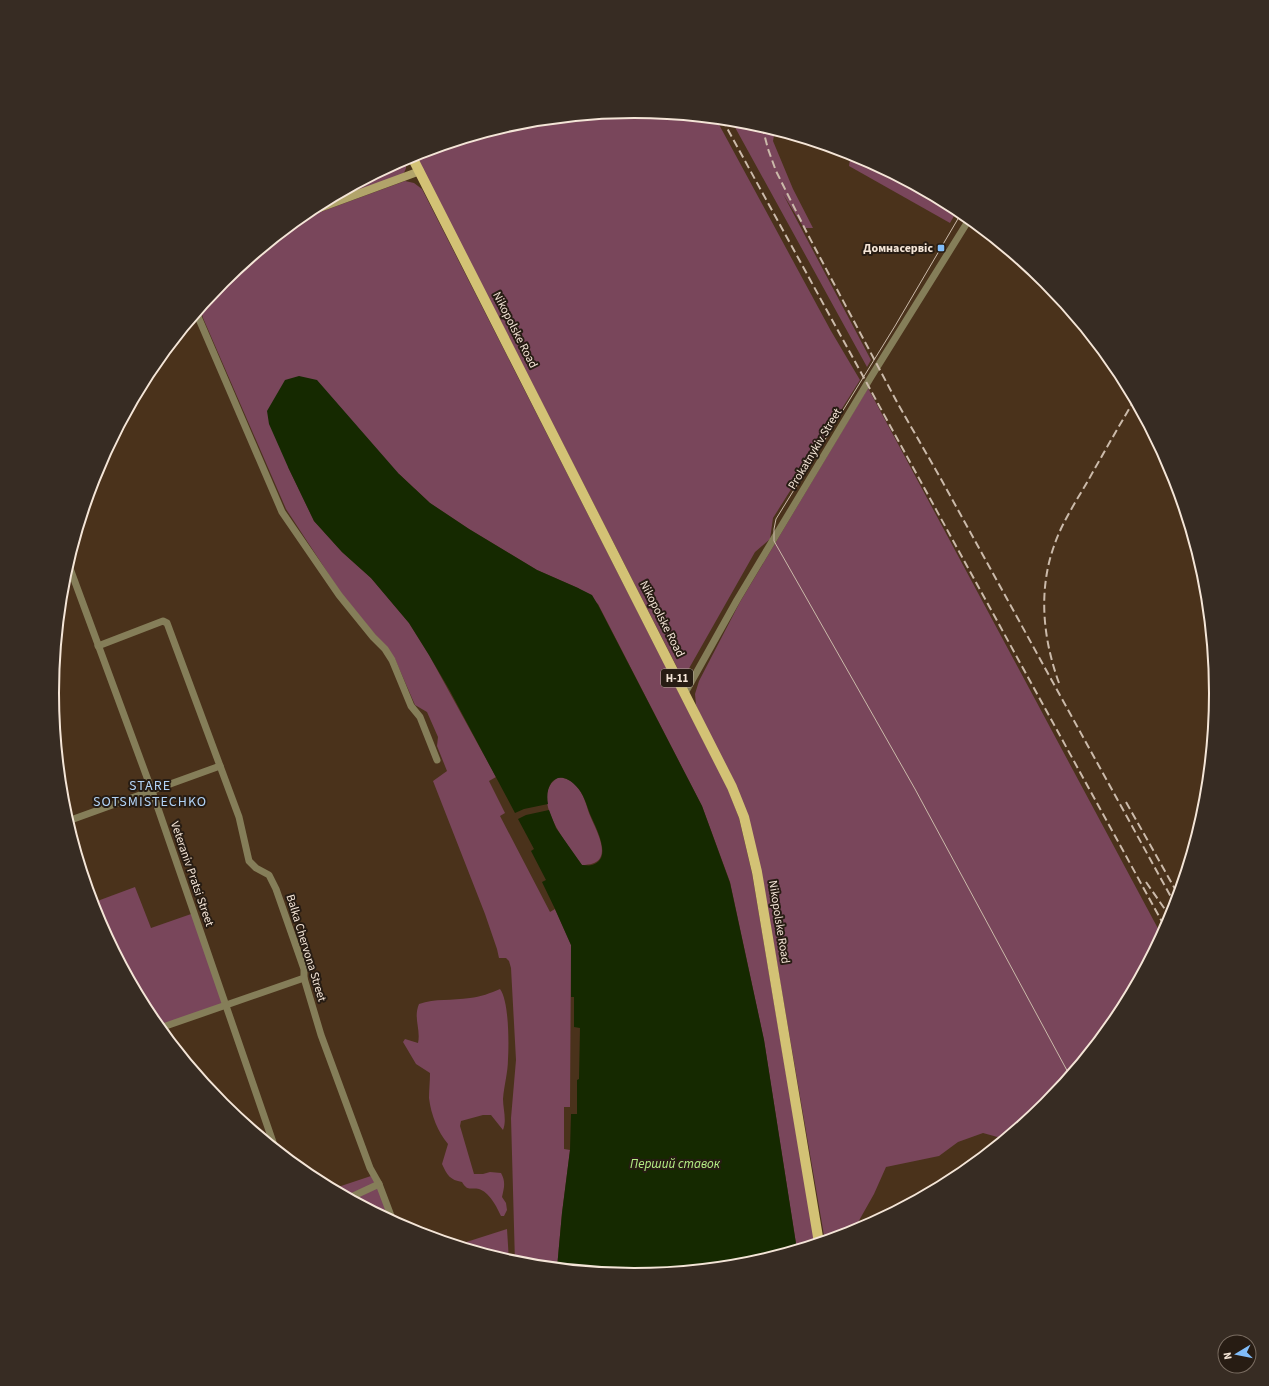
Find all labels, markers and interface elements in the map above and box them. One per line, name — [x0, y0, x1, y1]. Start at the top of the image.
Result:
place label: Домнасервіс — [863, 240, 933, 257]
marker: Домнасервіс — [936, 243, 946, 253]
street label: Nikopolske Road — [488, 289, 542, 371]
street label: Prokatnykiv Street — [784, 405, 846, 493]
street label: Nikopolske Road — [635, 578, 689, 660]
road number: Н-11 — [661, 669, 693, 687]
district label: STARE SOTSMISTECHKO — [93, 776, 207, 812]
street label: Veteraniv Pratsi Street — [166, 819, 218, 929]
street label: Nikopolske Road — [764, 879, 794, 965]
street label: Balka Chervona Street — [282, 892, 330, 1004]
water label: Перший ставок — [630, 1155, 721, 1173]
north arrow — [1217, 1334, 1257, 1374]
text: N — [1220, 1351, 1236, 1361]

